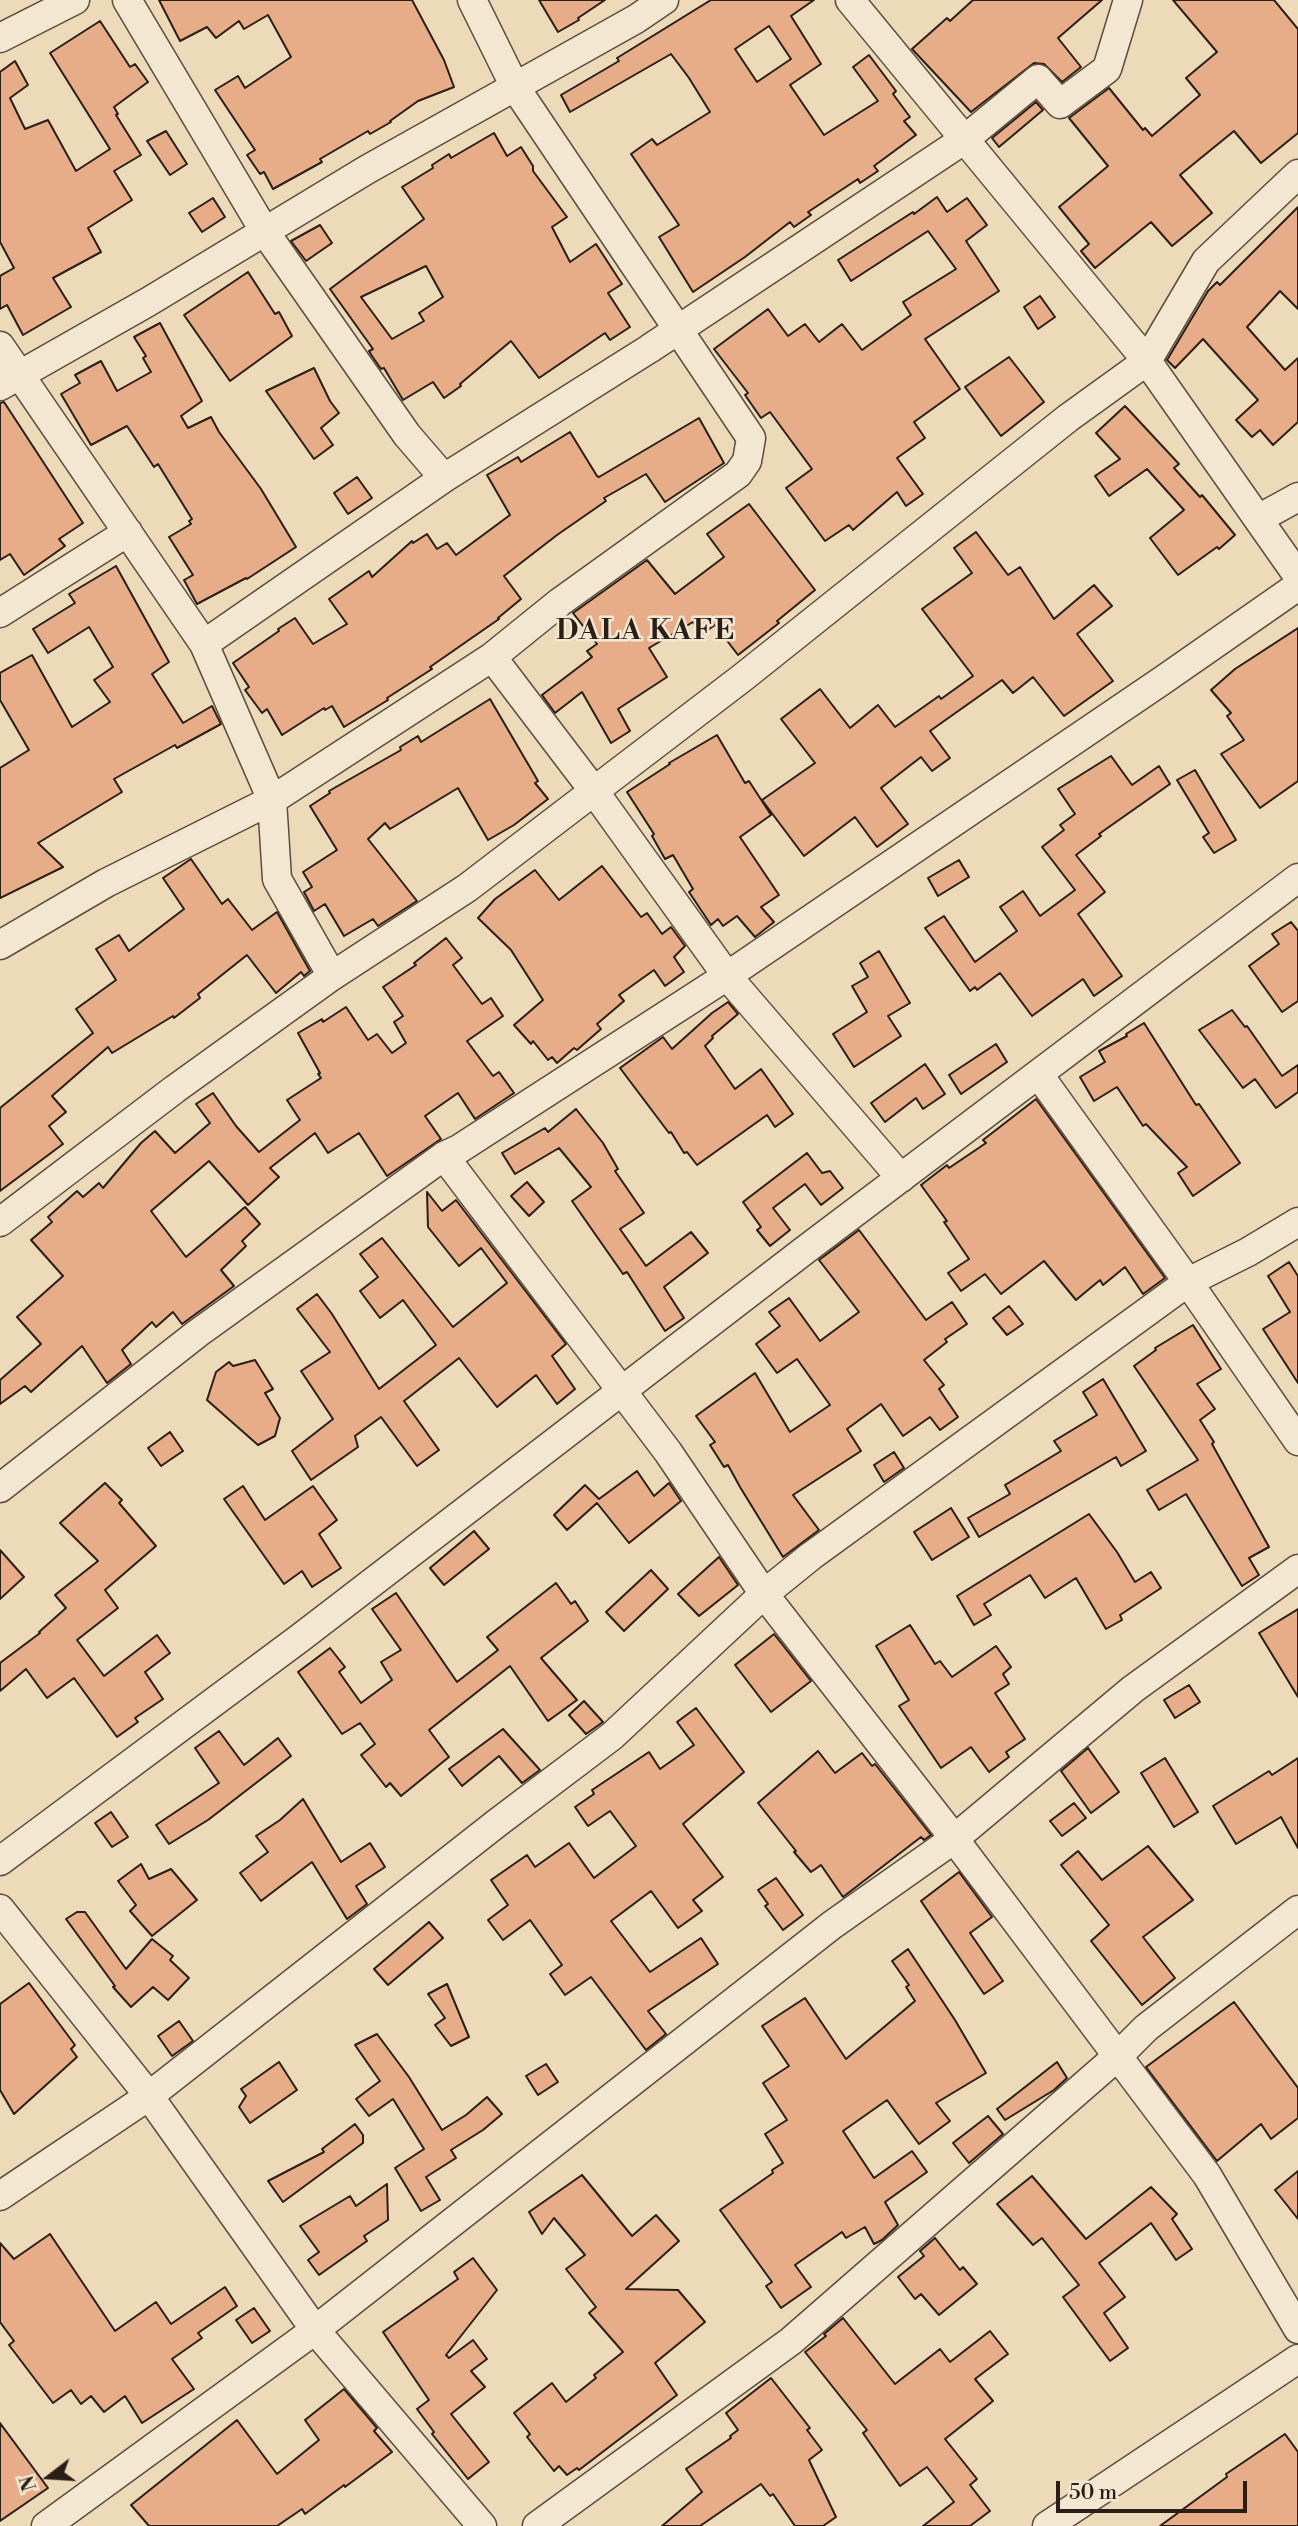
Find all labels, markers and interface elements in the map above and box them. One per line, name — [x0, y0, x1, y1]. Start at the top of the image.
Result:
district label: DALA KAFE — [557, 615, 735, 649]
north arrow — [14, 2442, 84, 2512]
scale bar — [1060, 2466, 1251, 2510]
text: N — [15, 2472, 43, 2494]
text: 50 m — [1069, 2480, 1117, 2506]

